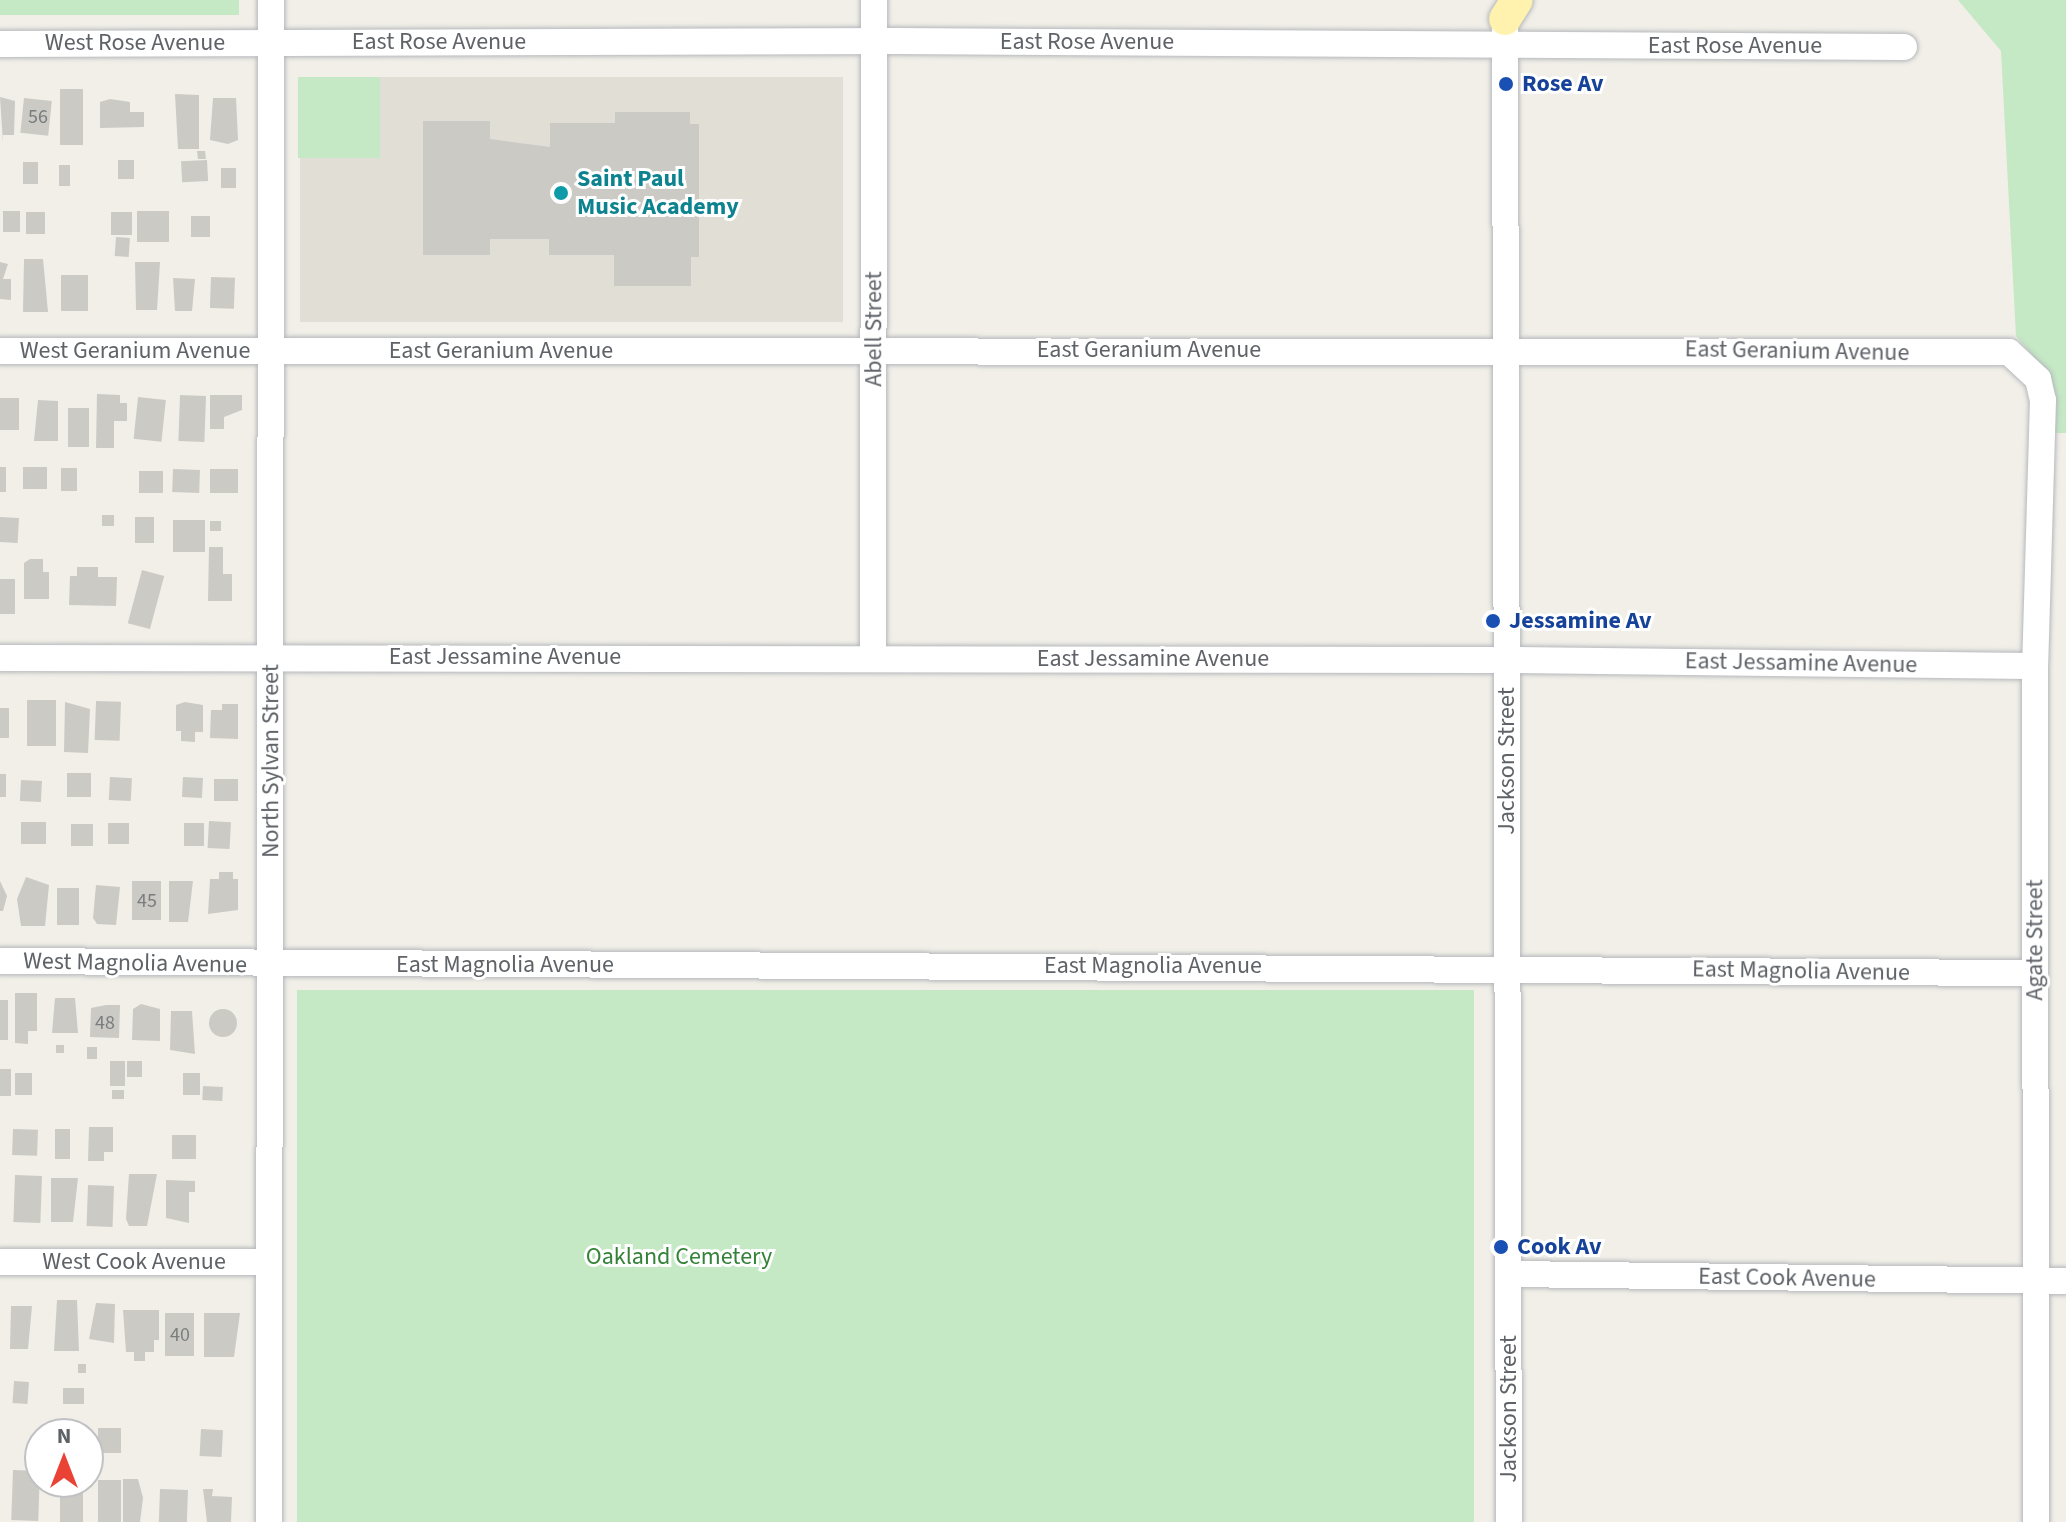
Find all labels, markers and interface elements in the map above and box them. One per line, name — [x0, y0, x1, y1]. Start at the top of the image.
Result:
street label: East Rose Avenue — [352, 28, 526, 56]
street label: East Rose Avenue — [1000, 28, 1174, 56]
street label: West Rose Avenue — [45, 29, 225, 57]
street label: East Rose Avenue — [1648, 32, 1822, 60]
place label: Rose Av — [1522, 70, 1603, 98]
marker: Rose Av — [1497, 75, 1515, 93]
house number: 56 — [28, 105, 48, 129]
place label: Saint Paul Music Academy — [577, 165, 739, 221]
marker: Saint Paul Music Academy — [552, 184, 570, 202]
street label: Abell Street — [860, 271, 888, 387]
street label: East Geranium Avenue — [1684, 335, 1910, 367]
street label: East Geranium Avenue — [1037, 336, 1261, 364]
street label: West Geranium Avenue — [20, 337, 250, 365]
street label: East Geranium Avenue — [389, 337, 613, 365]
place label: Jessamine Av — [1509, 607, 1652, 635]
marker: Jessamine Av — [1484, 612, 1502, 630]
street label: East Jessamine Avenue — [389, 643, 621, 671]
street label: East Jessamine Avenue — [1037, 645, 1269, 673]
street label: East Jessamine Avenue — [1685, 647, 1917, 679]
street label: North Sylvan Street — [257, 664, 285, 858]
street label: Jackson Street — [1493, 687, 1521, 835]
street label: Agate Street — [2021, 879, 2049, 1001]
house number: 45 — [137, 889, 157, 913]
street label: West Magnolia Avenue — [23, 947, 247, 979]
street label: East Magnolia Avenue — [396, 951, 614, 979]
street label: East Magnolia Avenue — [1044, 952, 1262, 980]
street label: East Magnolia Avenue — [1692, 955, 1910, 987]
house number: 48 — [95, 1011, 115, 1035]
place label: Cook Av — [1517, 1233, 1601, 1261]
marker: Cook Av — [1492, 1238, 1510, 1256]
park label: Oakland Cemetery — [586, 1243, 772, 1271]
street label: West Cook Avenue — [42, 1248, 226, 1276]
street label: East Cook Avenue — [1698, 1262, 1876, 1294]
house number: 40 — [170, 1323, 190, 1347]
street label: Jackson Street — [1495, 1335, 1523, 1483]
north arrow — [24, 1418, 104, 1498]
text: N — [57, 1420, 71, 1452]

